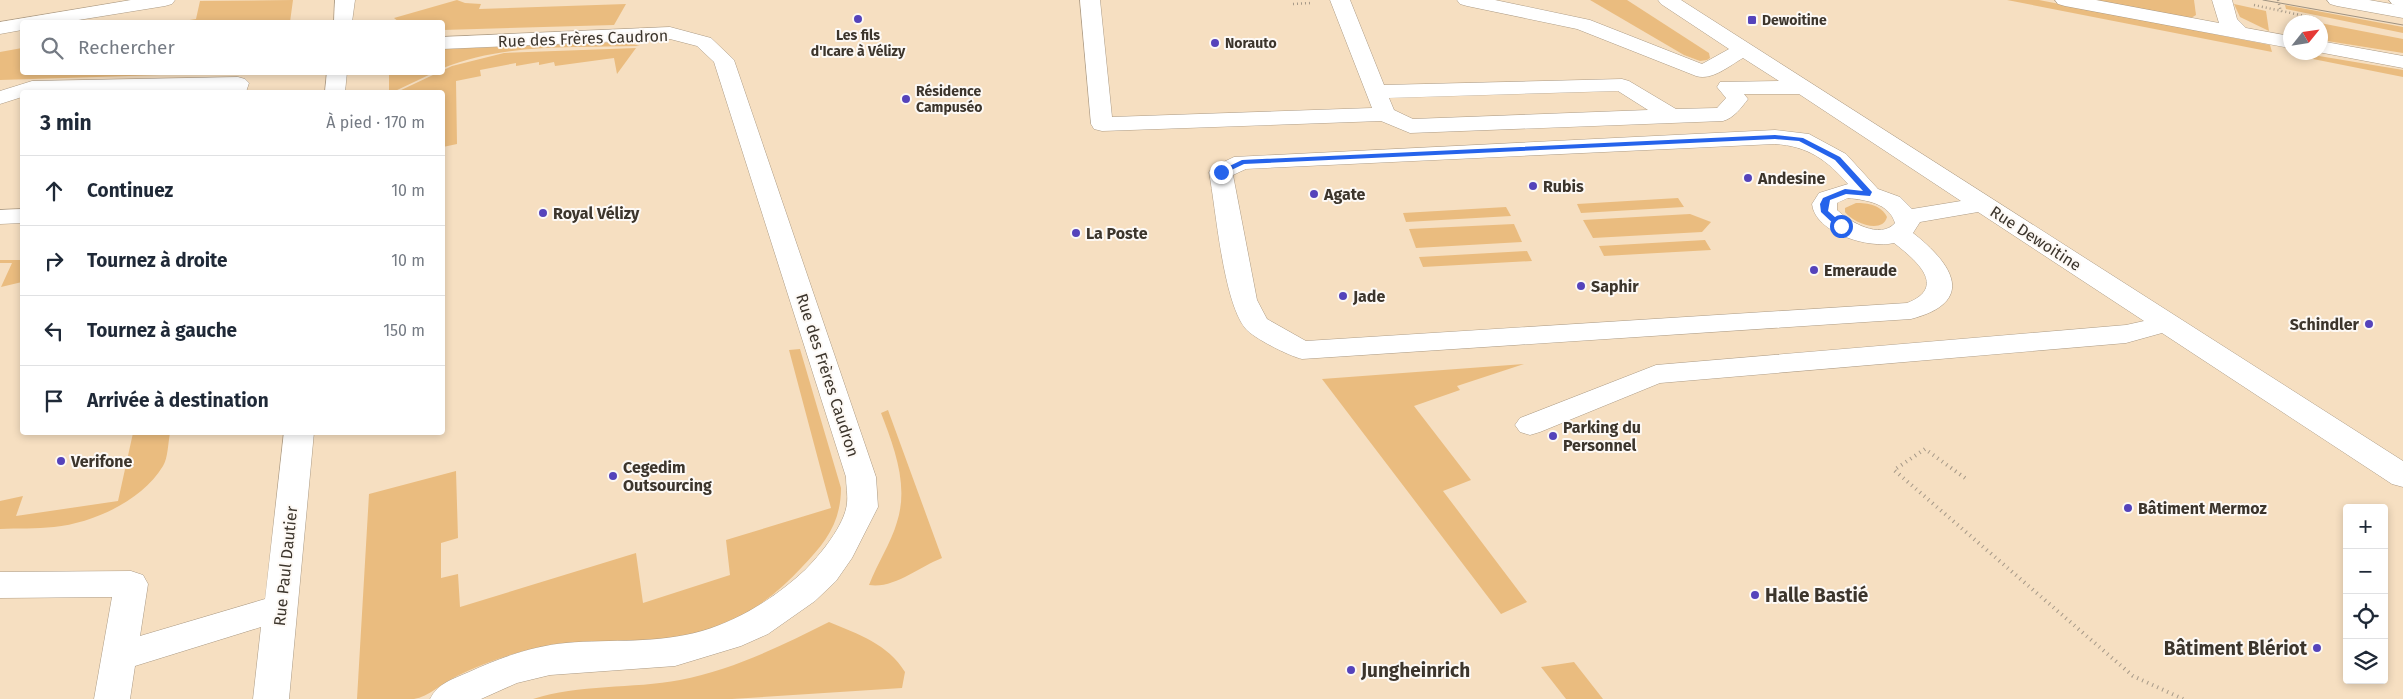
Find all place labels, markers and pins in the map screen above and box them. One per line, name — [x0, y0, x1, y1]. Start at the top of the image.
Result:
place label: Dewoitine — [1762, 12, 1827, 29]
marker: Les fils d'Icare à Vélizy — [852, 13, 864, 25]
marker: Dewoitine — [1746, 14, 1758, 26]
place label: Les fils d'Icare à Vélizy — [811, 27, 906, 60]
place label: Norauto — [1225, 35, 1277, 52]
marker: Norauto — [1209, 37, 1221, 49]
place label: Résidence Campuséo — [916, 83, 982, 116]
marker: Résidence Campuséo — [900, 93, 912, 105]
place label: Andesine — [1757, 169, 1826, 188]
marker: Andesine — [1742, 172, 1754, 184]
place label: Rubis — [1543, 177, 1584, 196]
marker: Rubis — [1527, 180, 1539, 192]
place label: Agate — [1323, 185, 1366, 204]
marker: Agate — [1308, 188, 1320, 200]
place label: Royal Vélizy — [553, 204, 640, 223]
marker: Royal Vélizy — [537, 207, 549, 219]
place label: La Poste — [1086, 224, 1148, 243]
marker: La Poste — [1070, 227, 1082, 239]
place label: Emeraude — [1824, 261, 1897, 280]
marker: Emeraude — [1808, 264, 1820, 276]
place label: Saphir — [1591, 277, 1639, 296]
marker: Saphir — [1575, 280, 1587, 292]
place label: Jade — [1352, 287, 1385, 306]
marker: Jade — [1337, 290, 1349, 302]
place label: Schindler — [2290, 315, 2360, 334]
marker: Schindler — [2363, 318, 2375, 330]
place label: Parking du Personnel — [1563, 418, 1641, 455]
marker: Parking du Personnel — [1547, 430, 1559, 442]
place label: Verifone — [70, 452, 133, 471]
marker: Verifone — [55, 455, 67, 467]
place label: Cegedim Outsourcing — [623, 458, 712, 495]
marker: Cegedim Outsourcing — [607, 470, 619, 482]
place label: Bâtiment Mermoz — [2138, 499, 2267, 518]
marker: Bâtiment Mermoz — [2122, 502, 2134, 514]
place label: Halle Bastié — [1765, 584, 1868, 607]
marker: Halle Bastié — [1749, 589, 1761, 601]
place label: Bâtiment Blériot — [2164, 637, 2308, 660]
marker: Bâtiment Blériot — [2311, 642, 2323, 654]
place label: Jungheinrich — [1360, 659, 1470, 682]
marker: Jungheinrich — [1345, 664, 1357, 676]

